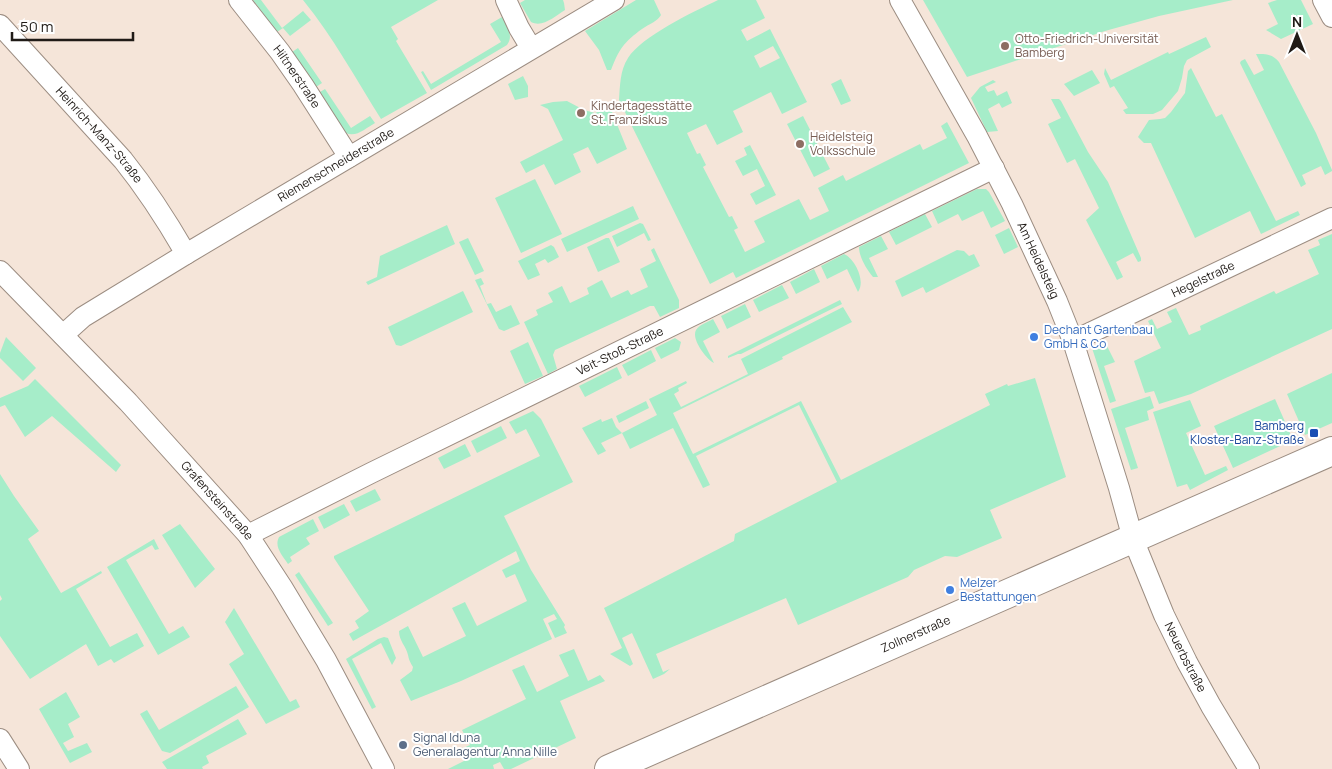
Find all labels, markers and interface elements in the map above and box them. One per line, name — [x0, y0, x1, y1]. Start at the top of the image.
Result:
scale bar — [12, 10, 134, 42]
north arrow — [1272, 10, 1322, 60]
text: N — [1292, 12, 1302, 31]
text: 50 m — [20, 16, 54, 37]
place label: Otto-Friedrich-Universität Bamberg — [1015, 30, 1159, 61]
marker: Otto-Friedrich-Universität Bamberg — [999, 40, 1011, 52]
street label: Hiltnerstraße — [270, 41, 325, 111]
street label: Heinrich-Manz-Straße — [52, 83, 147, 186]
place label: Kindertagesstätte St. Franziskus — [591, 97, 692, 128]
marker: Kindertagesstätte St. Franziskus — [575, 107, 587, 119]
street label: Riemenschneiderstraße — [274, 123, 397, 206]
place label: Heidelsteig Volksschule — [810, 128, 876, 159]
marker: Heidelsteig Volksschule — [794, 138, 806, 150]
street label: Am Heidelsteig — [1013, 219, 1064, 301]
street label: Hegelstraße — [1168, 256, 1237, 301]
place label: Dechant Gartenbau GmbH & Co — [1044, 321, 1153, 352]
street label: Veit-Stoß-Straße — [574, 322, 666, 379]
marker: Dechant Gartenbau GmbH & Co — [1028, 331, 1040, 343]
place label: Bamberg Kloster-Banz-Straße — [1190, 417, 1304, 448]
marker: Bamberg Kloster-Banz-Straße — [1308, 427, 1320, 439]
street label: Grafensteinstraße — [177, 457, 258, 543]
place label: Melzer Bestattungen — [960, 574, 1036, 605]
marker: Melzer Bestattungen — [944, 584, 956, 596]
street label: Zollnerstraße — [878, 611, 953, 656]
street label: Neuerbstraße — [1161, 619, 1211, 695]
place label: Signal Iduna Generalagentur Anna Nille — [413, 729, 557, 760]
marker: Signal Iduna Generalagentur Anna Nille — [397, 739, 409, 751]

